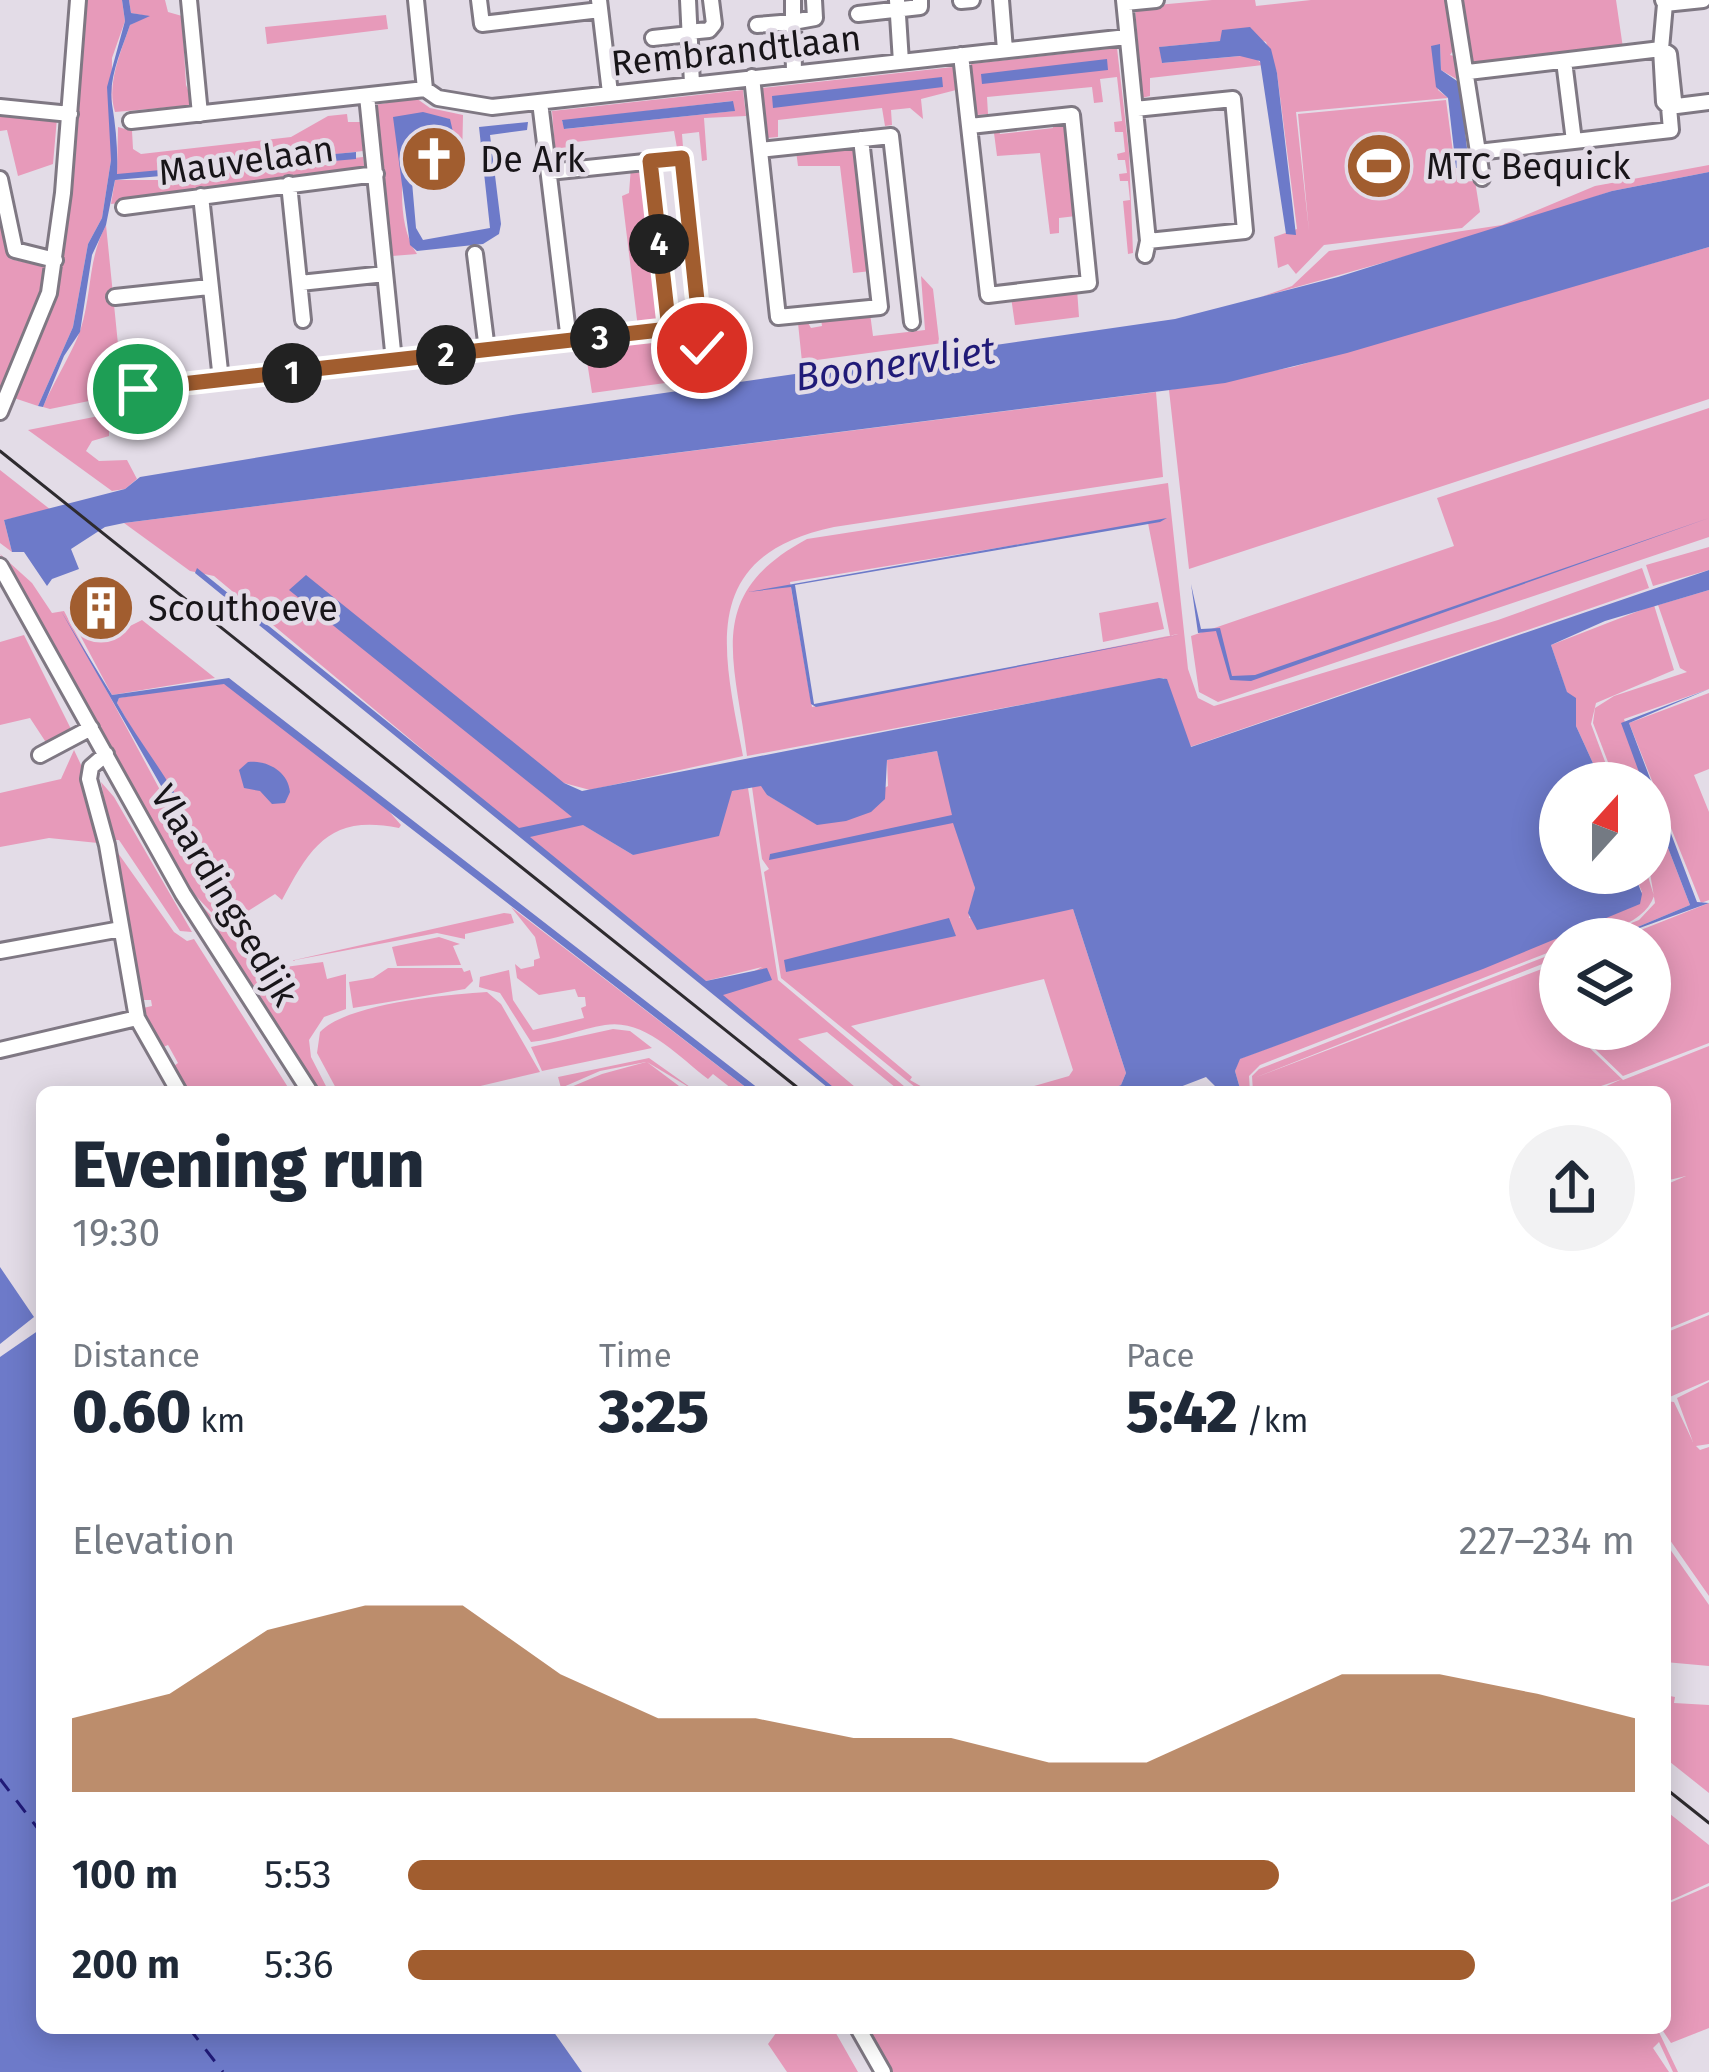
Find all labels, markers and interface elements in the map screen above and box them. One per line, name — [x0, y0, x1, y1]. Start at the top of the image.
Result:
street label: Rembrandtlaan — [609, 16, 863, 86]
church icon: De Ark — [399, 124, 469, 194]
street label: Mauvelaan — [156, 127, 336, 195]
sports icon: MTC Bequick — [1344, 131, 1414, 201]
place label: De Ark — [480, 138, 586, 182]
place label: MTC Bequick — [1426, 145, 1631, 189]
pin: 4 — [629, 214, 689, 274]
text: 4 — [650, 224, 668, 264]
pin — [651, 297, 753, 399]
pin: 3 — [570, 308, 630, 368]
icon: check — [669, 315, 735, 381]
text: 3 — [591, 318, 609, 358]
pin: 2 — [416, 325, 476, 385]
water label: Boonervliet — [792, 327, 998, 401]
text: 2 — [437, 335, 455, 375]
pin — [87, 338, 189, 440]
pin: 1 — [262, 343, 322, 403]
text: 1 — [284, 353, 300, 393]
icon: arrive — [105, 356, 171, 422]
building icon: Scouthoeve — [66, 573, 136, 643]
place label: Scouthoeve — [148, 587, 338, 631]
north arrow — [1539, 762, 1671, 894]
map controls — [1539, 762, 1671, 1050]
street label: Vlaardingsedijk — [141, 777, 308, 1014]
button: layers — [1539, 918, 1671, 1050]
text: Evening run — [72, 1125, 424, 1204]
button: share — [1509, 1125, 1635, 1251]
text: 19:30 — [72, 1210, 160, 1256]
text: Distance — [72, 1336, 200, 1376]
text: Time — [599, 1336, 672, 1376]
text: Pace — [1126, 1336, 1194, 1376]
text: 0.60 — [72, 1376, 191, 1448]
text: 3:25 — [599, 1376, 709, 1448]
text: 5:42 — [1126, 1376, 1238, 1448]
text: km — [191, 1401, 245, 1441]
text: /km — [1238, 1401, 1309, 1441]
text: Elevation — [72, 1518, 235, 1564]
text: 227–234 m — [1459, 1518, 1635, 1564]
text: 100 m — [72, 1852, 178, 1898]
text: 5:53 — [264, 1852, 332, 1898]
text: 200 m — [72, 1942, 180, 1988]
text: 5:36 — [264, 1942, 334, 1988]

